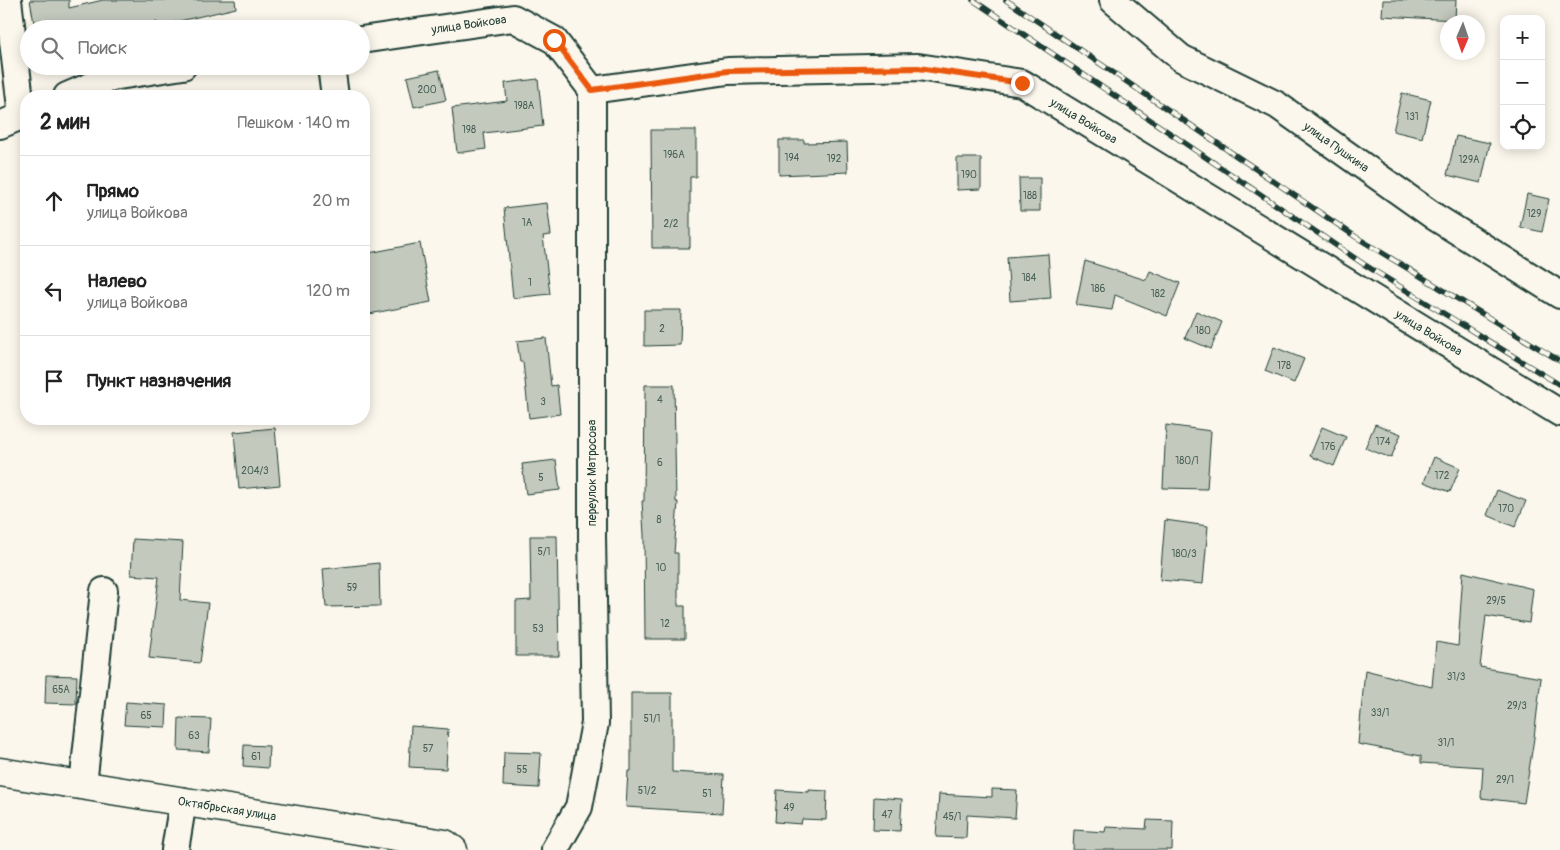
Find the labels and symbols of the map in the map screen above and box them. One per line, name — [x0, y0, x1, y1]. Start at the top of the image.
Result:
street label: улица Войкова — [429, 12, 508, 38]
north arrow — [1440, 15, 1485, 60]
route start — [543, 29, 566, 52]
route end — [1011, 72, 1034, 95]
house number: 200 — [417, 84, 437, 96]
street label: улица Войкова — [1046, 95, 1120, 148]
house number: 198А — [514, 100, 535, 112]
house number: 131 — [1405, 111, 1419, 123]
street label: улица Пушкина — [1300, 119, 1372, 176]
house number: 198 — [462, 124, 476, 136]
house number: 196А — [663, 149, 685, 161]
house number: 194 — [785, 152, 800, 164]
house number: 192 — [827, 153, 842, 165]
house number: 129А — [1458, 154, 1480, 166]
house number: 190 — [961, 169, 977, 181]
house number: 188 — [1023, 190, 1037, 202]
house number: 129 — [1527, 208, 1541, 220]
house number: 1А — [522, 217, 533, 229]
house number: 2/2 — [664, 218, 679, 230]
house number: 184 — [1022, 272, 1037, 284]
house number: 1 — [528, 277, 532, 289]
house number: 186 — [1091, 283, 1106, 295]
house number: 182 — [1151, 288, 1166, 300]
street label: улица Войкова — [1392, 306, 1465, 359]
house number: 2 — [659, 323, 665, 335]
house number: 180 — [1195, 325, 1211, 337]
house number: 178 — [1277, 360, 1291, 372]
house number: 4 — [657, 394, 663, 406]
house number: 3 — [540, 396, 546, 408]
street label: переулок Матросова — [585, 419, 600, 526]
house number: 174 — [1376, 436, 1391, 448]
house number: 176 — [1320, 441, 1336, 453]
house number: 180/1 — [1175, 455, 1199, 467]
house number: 6 — [657, 457, 663, 469]
house number: 204/3 — [241, 465, 269, 477]
house number: 172 — [1435, 470, 1450, 482]
house number: 5 — [538, 472, 544, 484]
house number: 170 — [1498, 503, 1514, 515]
house number: 8 — [656, 514, 662, 526]
house number: 5/1 — [538, 546, 551, 558]
house number: 180/3 — [1172, 548, 1197, 560]
house number: 10 — [656, 562, 667, 574]
house number: 59 — [347, 582, 357, 594]
house number: 29/5 — [1486, 595, 1506, 607]
house number: 12 — [660, 618, 670, 630]
house number: 53 — [533, 623, 544, 635]
house number: 31/3 — [1447, 671, 1466, 683]
house number: 65А — [52, 684, 70, 696]
house number: 29/3 — [1507, 700, 1527, 712]
house number: 33/1 — [1371, 707, 1389, 719]
house number: 65 — [140, 710, 152, 722]
house number: 51/1 — [644, 713, 660, 725]
house number: 63 — [188, 730, 200, 742]
house number: 31/1 — [1438, 737, 1455, 749]
house number: 57 — [423, 743, 434, 755]
house number: 61 — [251, 751, 261, 763]
house number: 55 — [517, 764, 527, 776]
house number: 29/1 — [1496, 774, 1514, 786]
house number: 51/2 — [638, 785, 657, 797]
house number: 51 — [702, 788, 712, 800]
street label: Октябрьская улица — [177, 794, 278, 825]
house number: 49 — [784, 802, 794, 814]
house number: 47 — [881, 809, 893, 821]
house number: 45/1 — [943, 811, 961, 823]

